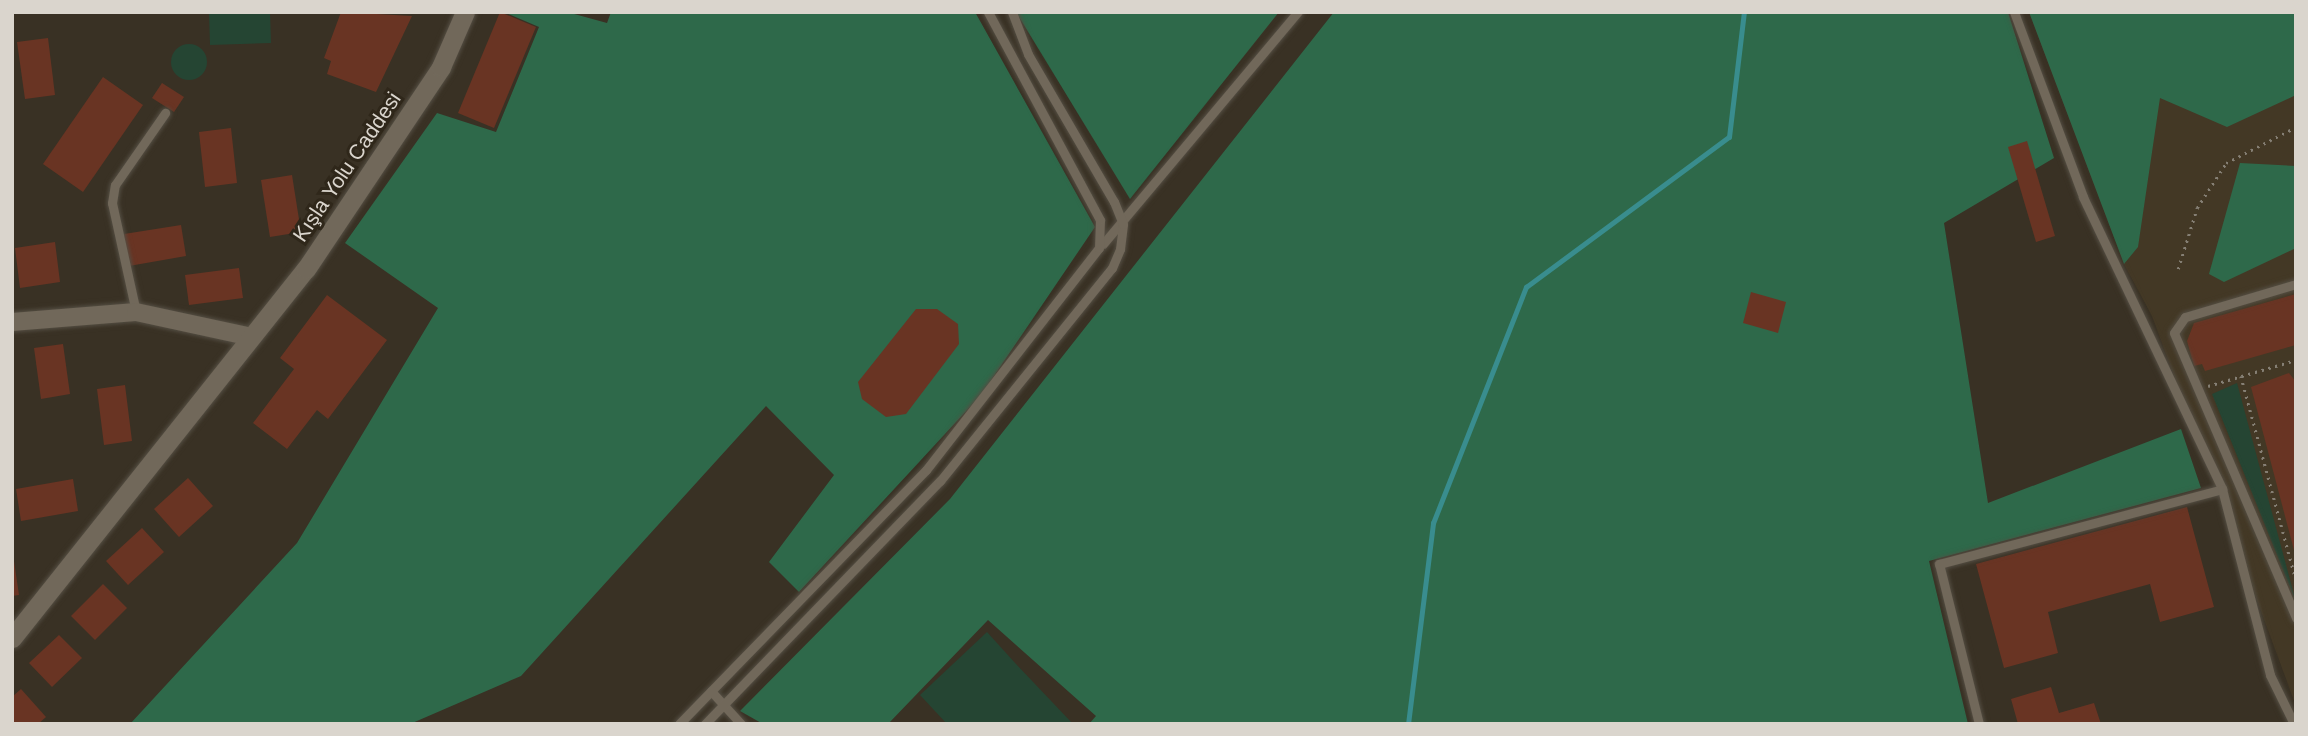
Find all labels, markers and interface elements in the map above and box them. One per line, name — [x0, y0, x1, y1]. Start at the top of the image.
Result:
street label: Kışla Yolu Caddesi — [287, 87, 407, 247]

